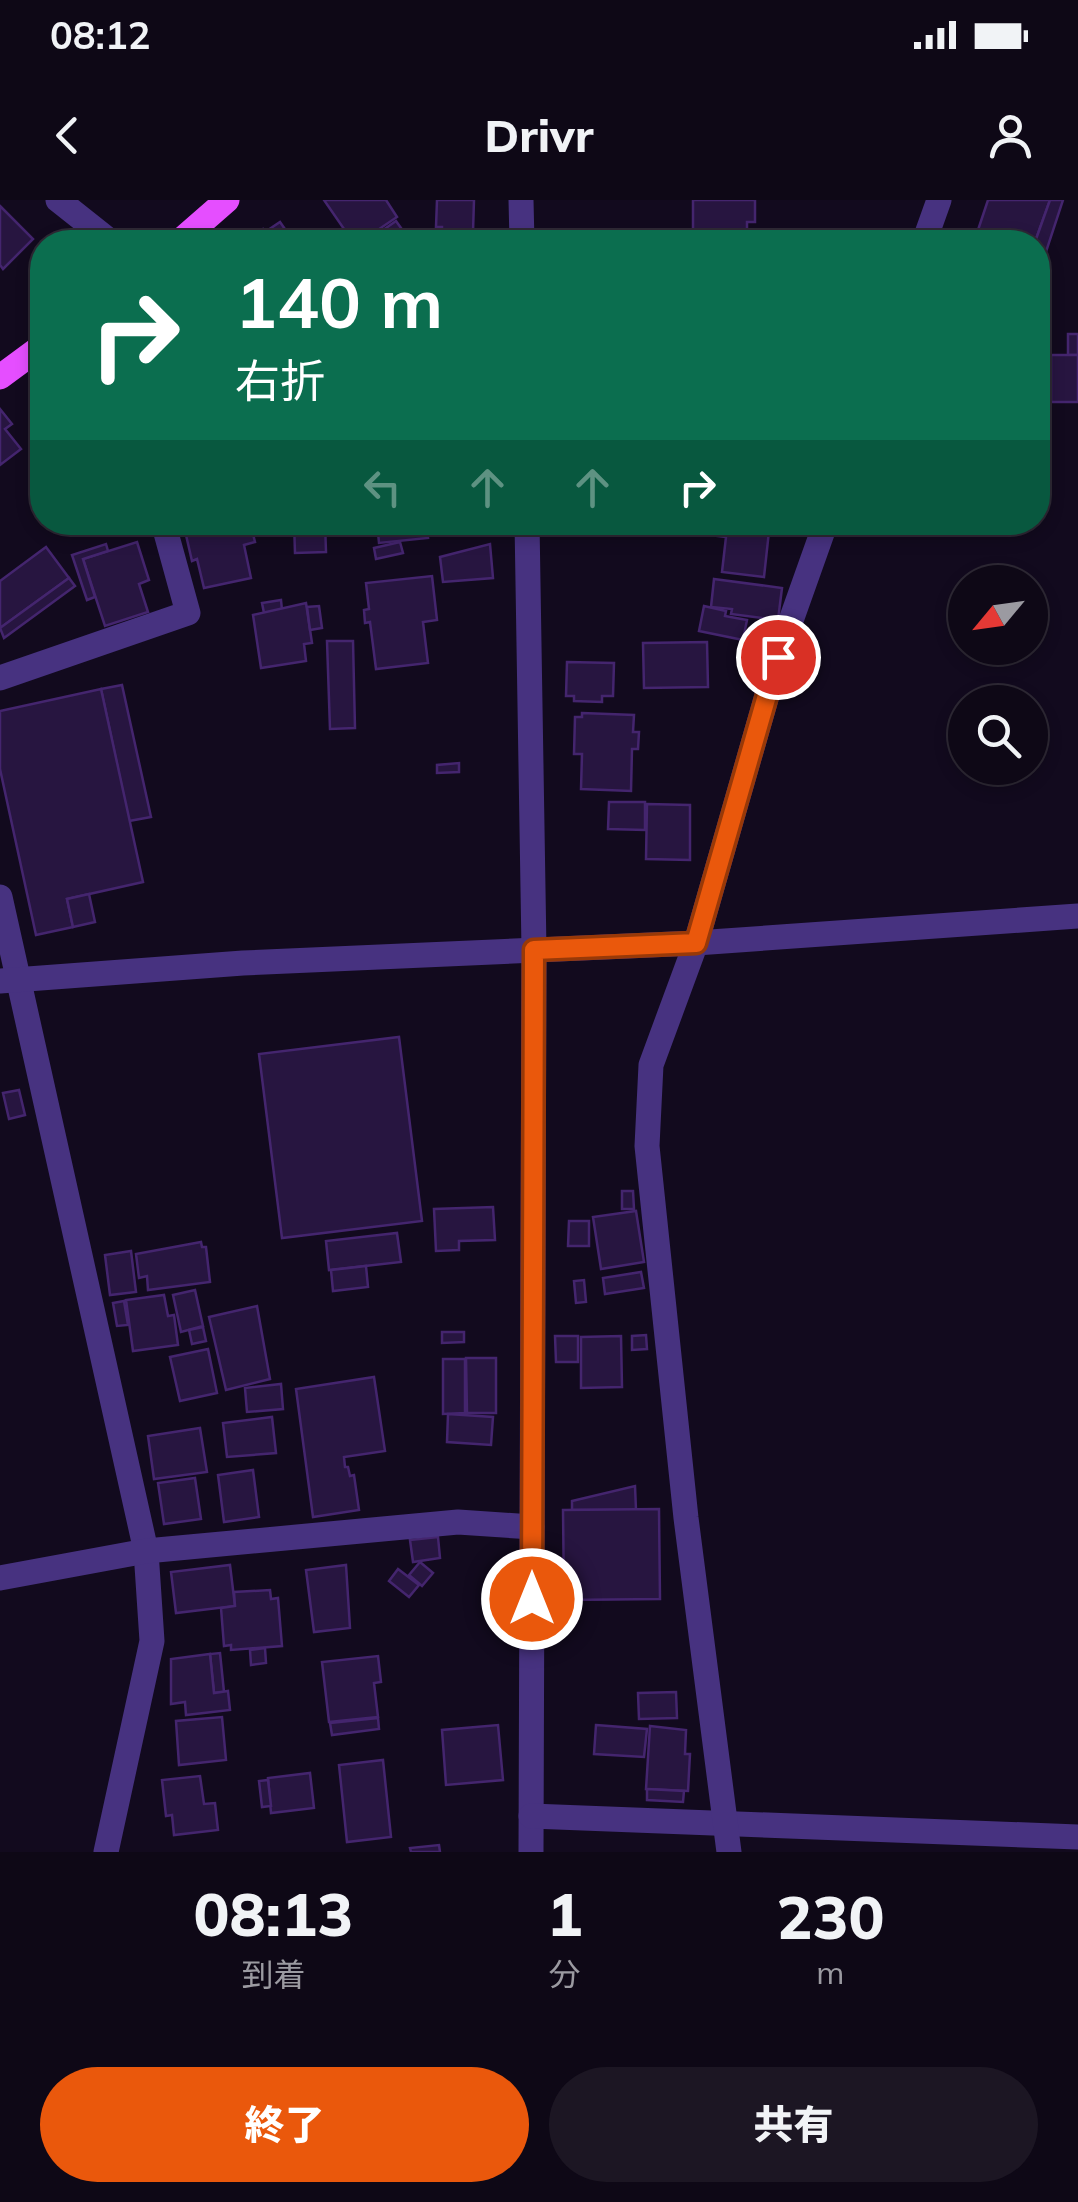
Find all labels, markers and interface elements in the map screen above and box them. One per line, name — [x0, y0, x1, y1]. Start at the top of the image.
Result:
text: 08:12 — [50, 11, 151, 59]
text: Drivr — [485, 107, 593, 163]
icon: back — [40, 108, 95, 163]
icon: person — [983, 108, 1038, 163]
text: 140 m — [235, 258, 443, 346]
icon: right — [70, 270, 200, 400]
text: 右折 — [235, 352, 325, 408]
icon: left — [355, 460, 410, 515]
icon: ahead — [460, 460, 515, 515]
icon: ahead — [565, 460, 620, 515]
icon: right — [670, 460, 725, 515]
north arrow — [948, 565, 1048, 665]
map controls — [948, 565, 1048, 785]
pin — [736, 615, 821, 700]
icon: arrive — [751, 630, 806, 685]
button: search — [948, 685, 1048, 785]
position arrow — [480, 1547, 584, 1651]
text: 08:13 — [194, 1876, 353, 1951]
text: 1 — [547, 1876, 583, 1951]
text: 230 — [776, 1879, 884, 1954]
text: m — [816, 1952, 844, 1992]
text: 到着 — [241, 1954, 305, 1994]
text: 分 — [549, 1954, 581, 1994]
button: 終了 — [40, 2067, 529, 2182]
button: 共有 — [549, 2067, 1038, 2182]

